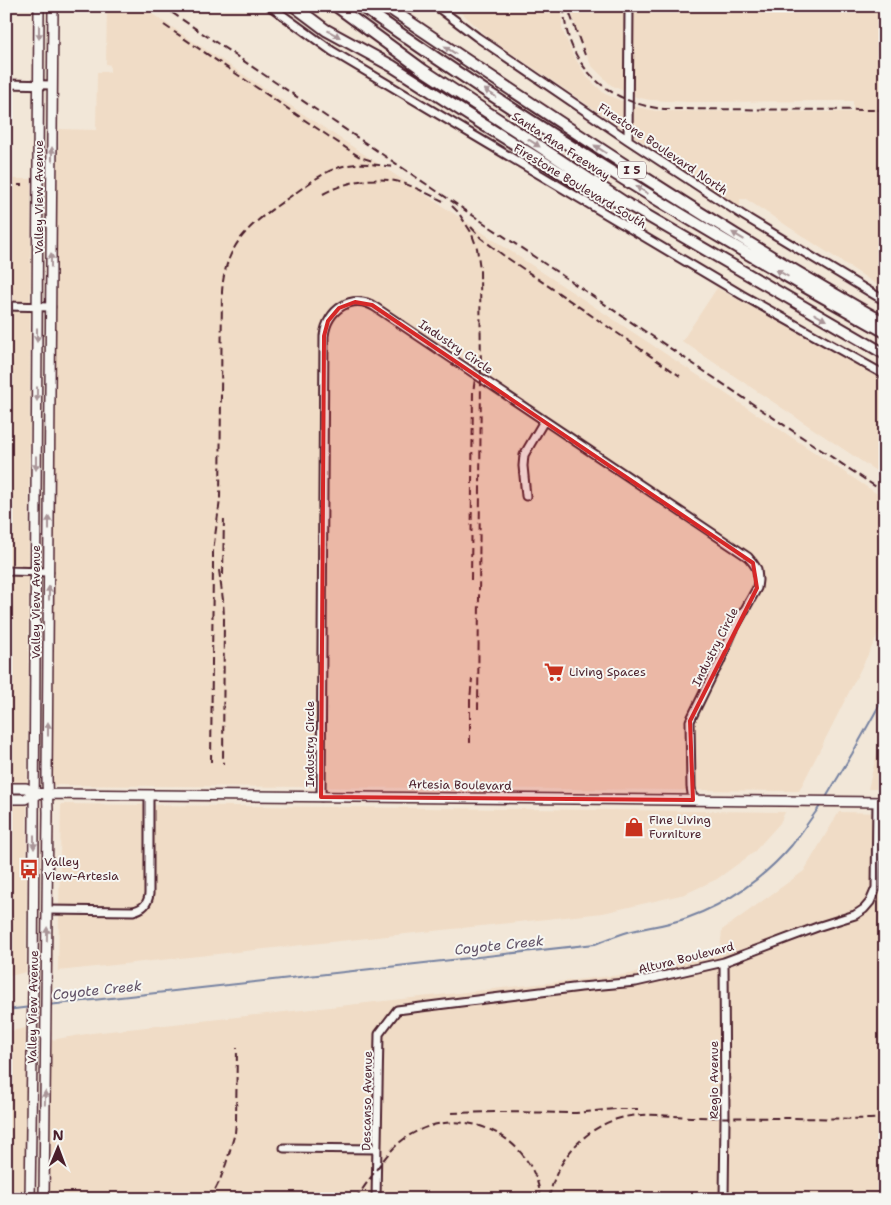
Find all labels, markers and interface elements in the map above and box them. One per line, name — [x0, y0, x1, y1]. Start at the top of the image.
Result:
one-way arrow — [35, 24, 43, 40]
one-way arrow — [326, 30, 341, 38]
one-way arrow — [443, 45, 457, 54]
one-way arrow — [483, 89, 497, 98]
street label: Firestone Boulevard North — [595, 100, 731, 198]
street label: Santa Ana Freeway — [509, 108, 613, 184]
one-way arrow — [528, 138, 541, 148]
street label: Valley View Avenue — [31, 140, 47, 254]
street label: Firestone Boulevard South — [511, 140, 649, 232]
one-way arrow — [594, 144, 607, 154]
one-way arrow — [48, 146, 56, 162]
road number: I 5 — [618, 162, 646, 178]
one-way arrow — [636, 185, 649, 194]
one-way arrow — [731, 231, 744, 240]
one-way arrow — [47, 251, 55, 267]
one-way arrow — [775, 268, 788, 277]
one-way arrow — [814, 312, 827, 321]
street label: Industry Circle — [416, 316, 497, 378]
one-way arrow — [33, 327, 41, 343]
one-way arrow — [33, 386, 41, 402]
one-way arrow — [32, 455, 40, 471]
one-way arrow — [45, 515, 53, 531]
street label: Valley View Avenue — [28, 545, 44, 659]
one-way arrow — [45, 584, 53, 600]
street label: Industry Circle — [688, 605, 742, 689]
supermarket icon: Living Spaces — [543, 661, 565, 683]
place label: Living Spaces — [569, 664, 646, 680]
street label: Industry Circle — [302, 700, 318, 787]
one-way arrow — [44, 721, 52, 737]
street label: Artesia Boulevard — [408, 776, 512, 794]
place label: Fine Living Furniture — [649, 812, 711, 842]
shop icon: Fine Living Furniture — [623, 816, 645, 838]
one-way arrow — [30, 834, 38, 850]
place label: Valley View-Artesia — [44, 854, 119, 884]
bus stop icon: Valley View-Artesia — [18, 858, 40, 880]
one-way arrow — [43, 926, 51, 942]
water label: Coyote Creek — [453, 931, 545, 959]
street label: Altura Boulevard — [636, 938, 736, 978]
street label: Valley View Avenue — [24, 950, 42, 1064]
water label: Coyote Creek — [51, 976, 143, 1004]
street label: Regio Avenue — [706, 1040, 722, 1119]
street label: Descanso Avenue — [358, 1051, 376, 1151]
one-way arrow — [41, 1089, 49, 1105]
north arrow — [32, 1122, 82, 1172]
text: N — [53, 1126, 64, 1144]

